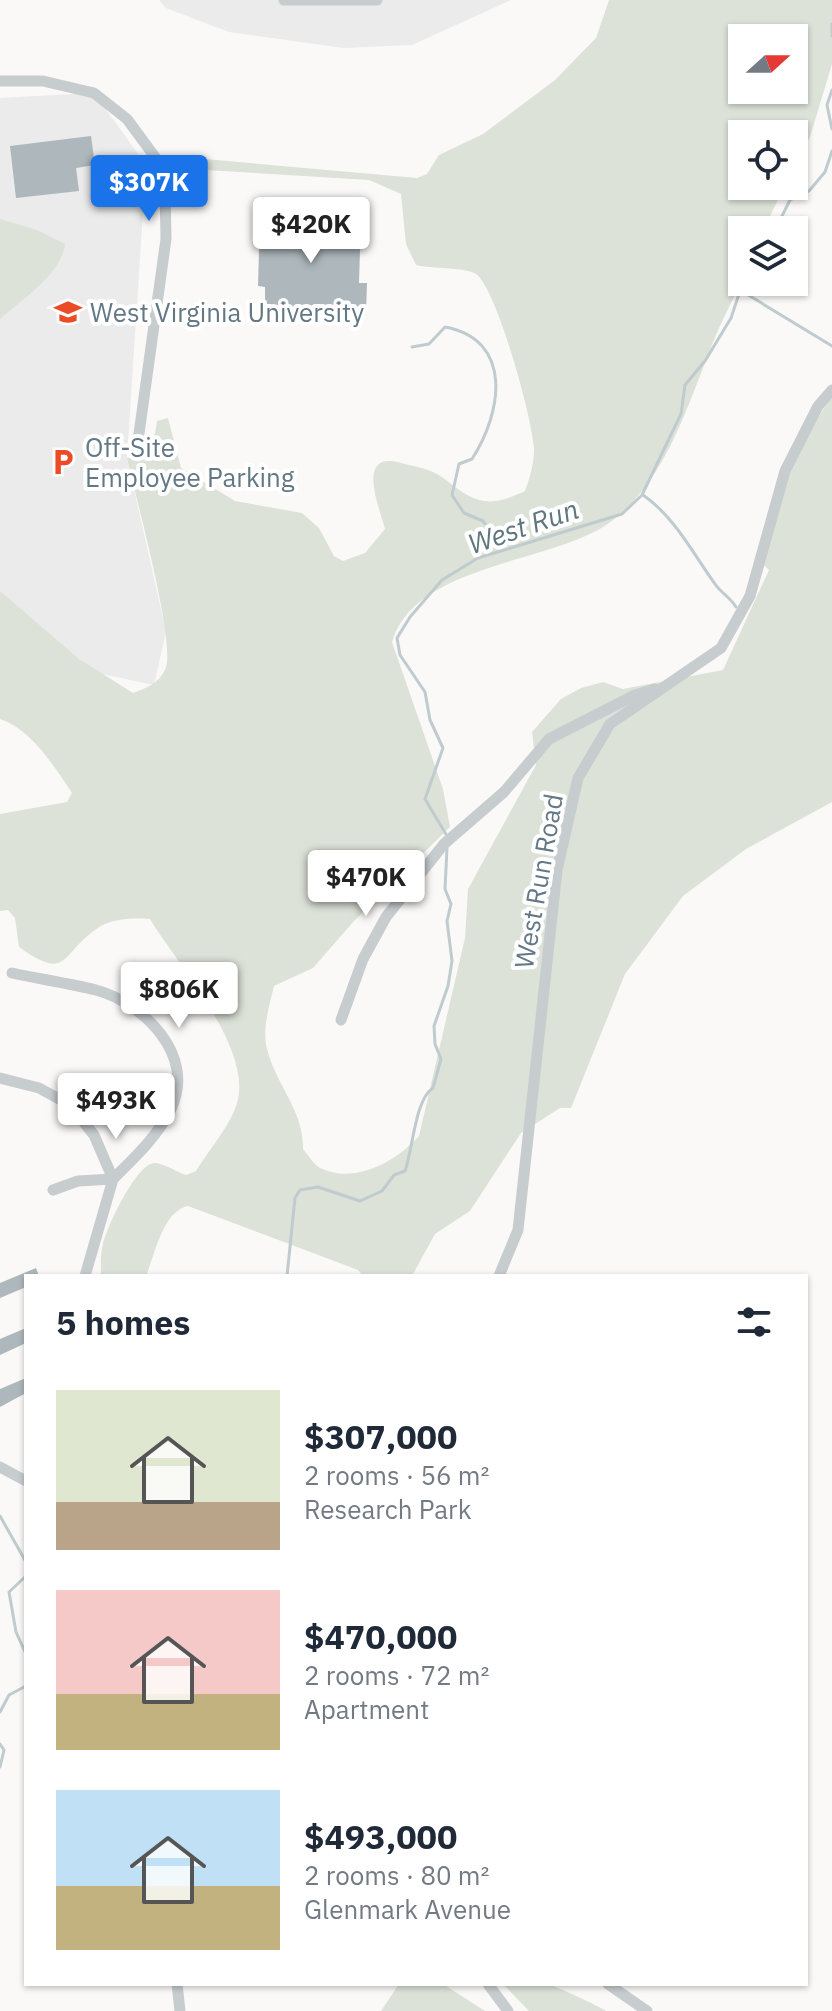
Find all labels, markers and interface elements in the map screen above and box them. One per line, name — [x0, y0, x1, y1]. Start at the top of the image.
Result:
north arrow — [728, 24, 808, 104]
map controls — [728, 24, 808, 296]
button: locate — [728, 120, 808, 200]
pin: $307K — [93, 155, 205, 223]
text: $307K — [109, 164, 189, 198]
pin: $420K — [255, 197, 367, 265]
text: $420K — [271, 206, 351, 240]
button: layers — [728, 216, 808, 296]
place label: West Virginia University — [90, 295, 364, 329]
school or university icon: West Virginia University — [53, 297, 83, 327]
place label: Off-Site Employee Parking — [85, 430, 295, 494]
parking icon: Off-Site Employee Parking — [48, 447, 78, 477]
water label: West Run — [463, 490, 583, 562]
street label: West Run Road — [506, 791, 570, 971]
pin: $470K — [310, 850, 422, 918]
text: $470K — [326, 859, 406, 893]
pin: $806K — [123, 962, 235, 1030]
text: $806K — [139, 971, 219, 1005]
pin: $493K — [60, 1073, 172, 1141]
text: $493K — [76, 1082, 156, 1116]
text: 5 homes — [56, 1300, 191, 1344]
icon: filters — [732, 1300, 776, 1344]
text: $307,000 — [304, 1414, 457, 1458]
icon: home — [120, 1422, 216, 1518]
text: 2 rooms · 56 m² — [304, 1458, 489, 1492]
text: Research Park — [304, 1492, 471, 1526]
text: $470,000 — [304, 1614, 457, 1658]
icon: home — [120, 1622, 216, 1718]
text: 2 rooms · 72 m² — [304, 1658, 489, 1692]
text: Apartment — [304, 1692, 429, 1726]
text: $493,000 — [304, 1814, 457, 1858]
icon: home — [120, 1822, 216, 1918]
text: 2 rooms · 80 m² — [304, 1858, 489, 1892]
text: Glenmark Avenue — [304, 1892, 511, 1926]

